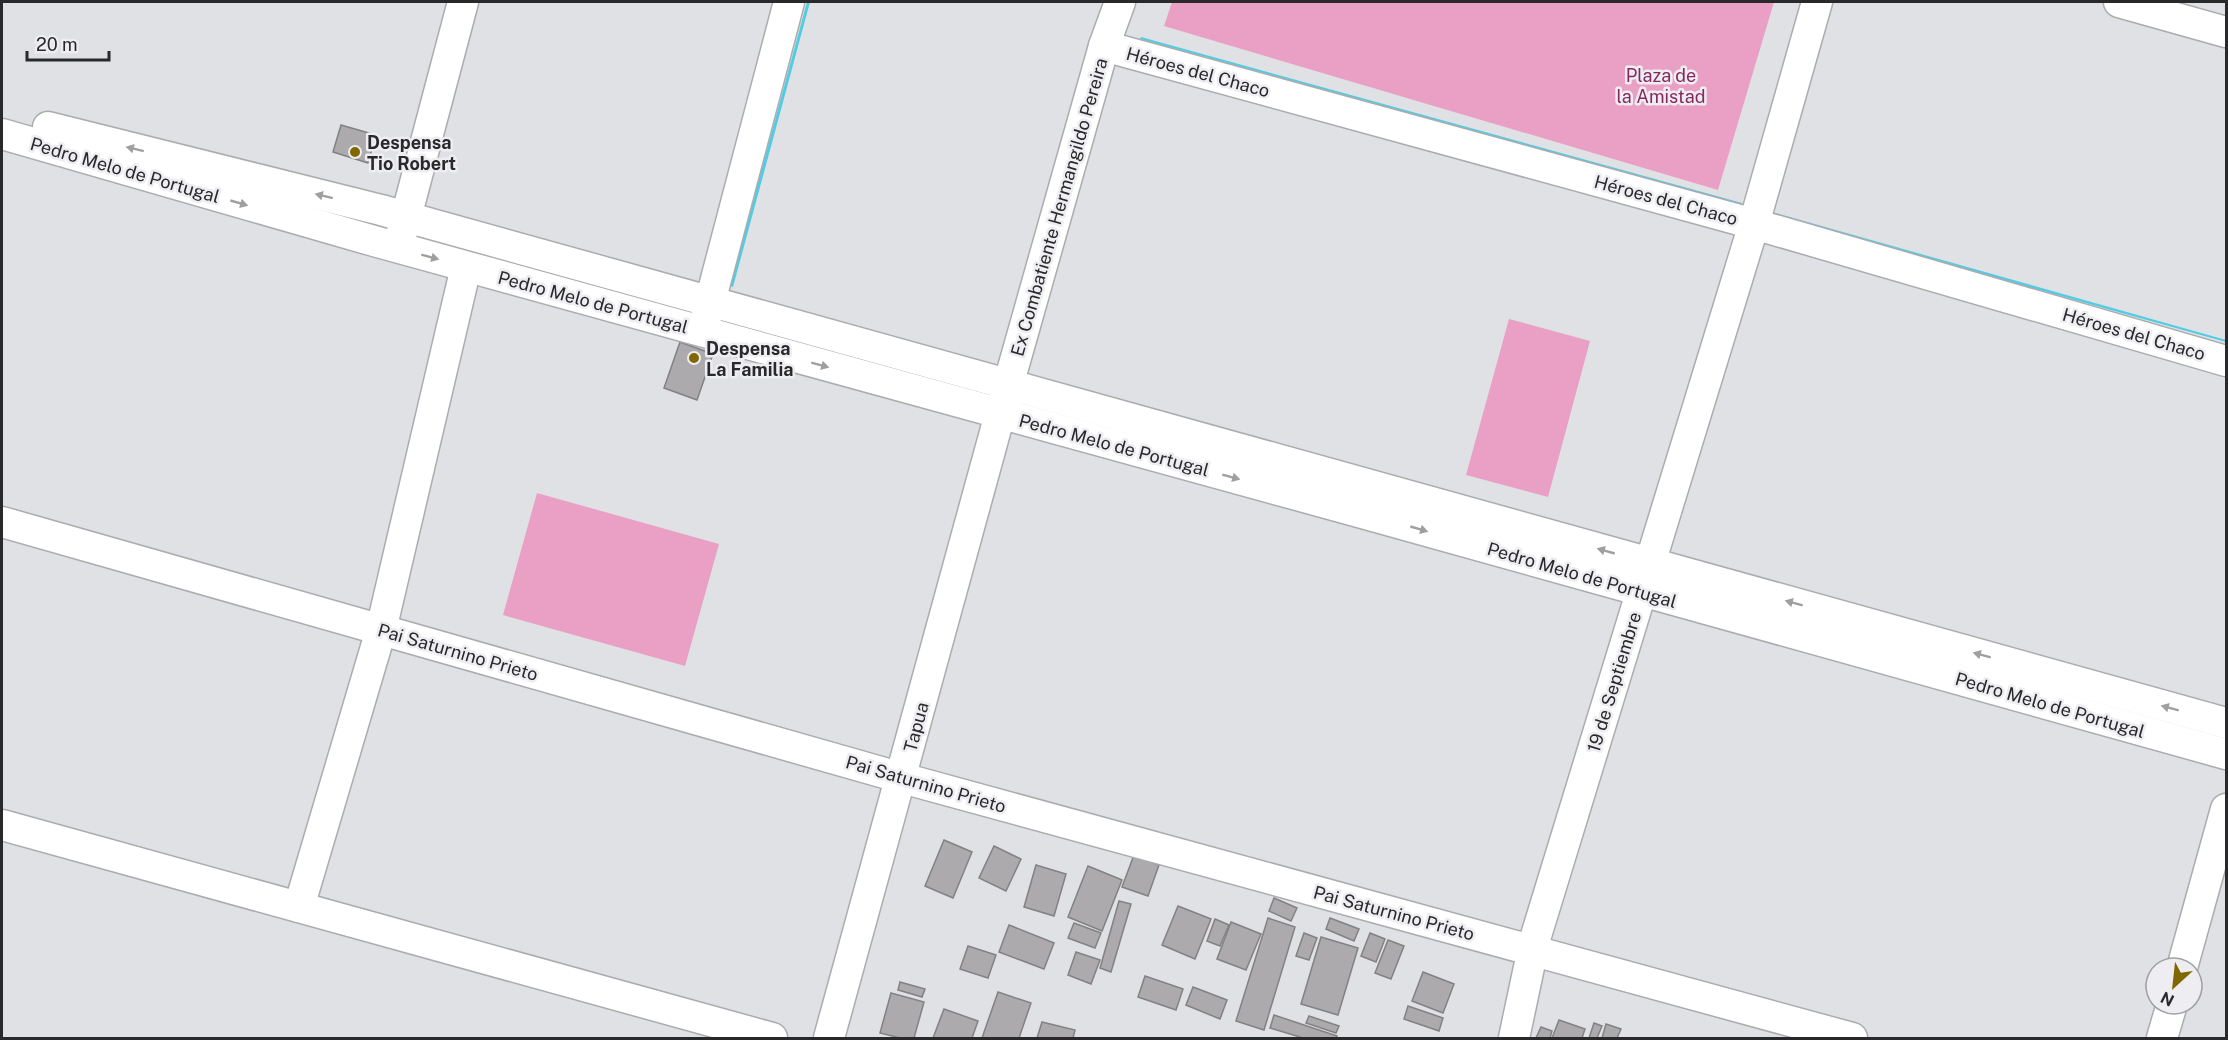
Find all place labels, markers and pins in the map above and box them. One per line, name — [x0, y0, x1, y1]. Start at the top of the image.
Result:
place label: Despensa Tio Robert — [367, 132, 456, 174]
marker: Despensa Tio Robert — [348, 145, 362, 159]
place label: Despensa La Familia — [706, 338, 793, 380]
marker: Despensa La Familia — [687, 351, 701, 365]

